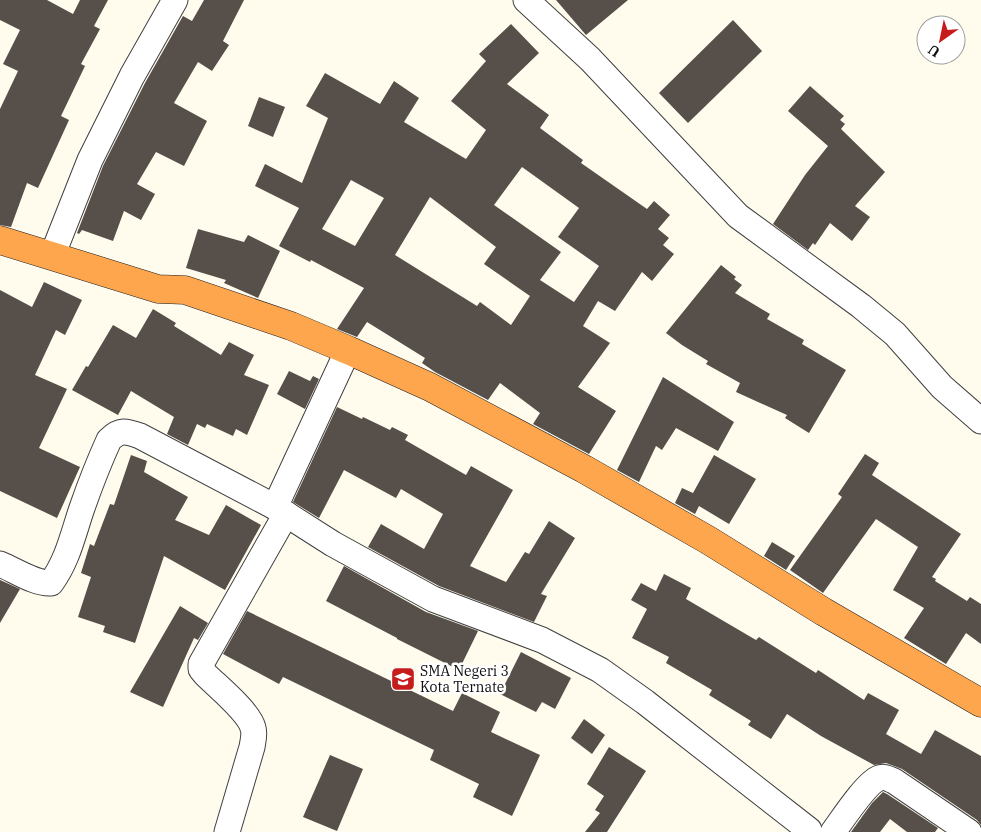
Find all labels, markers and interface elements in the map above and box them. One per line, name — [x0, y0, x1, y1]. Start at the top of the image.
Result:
north arrow — [916, 15, 966, 65]
text: U — [924, 40, 943, 61]
place label: SMA Negeri 3 Kota Ternate — [420, 662, 509, 696]
school or university icon: SMA Negeri 3 Kota Ternate — [390, 666, 416, 692]

